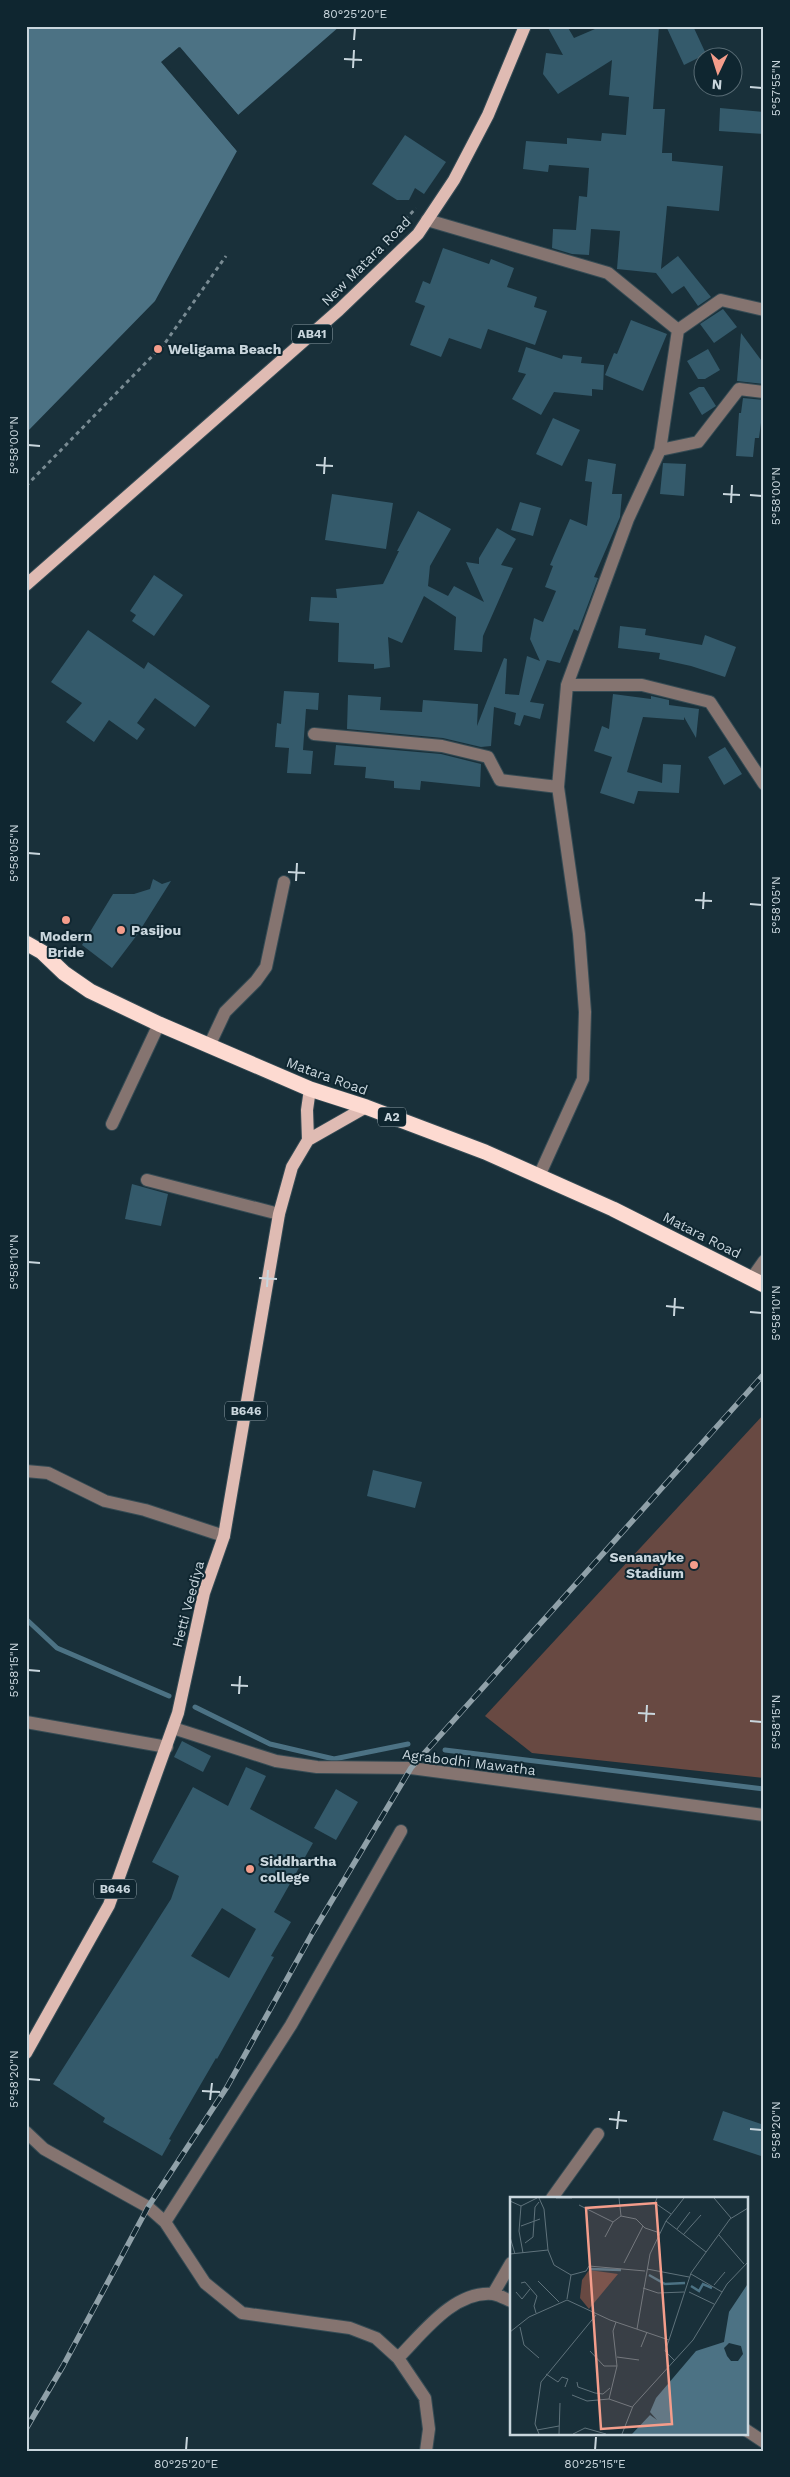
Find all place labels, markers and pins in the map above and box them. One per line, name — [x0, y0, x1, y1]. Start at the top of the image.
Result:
place label: Weligama Beach — [168, 341, 281, 357]
marker: Weligama Beach — [152, 343, 164, 355]
marker: Modern Bride — [60, 914, 72, 926]
place label: Pasijou — [131, 922, 181, 938]
marker: Pasijou — [115, 924, 127, 936]
place label: Modern Bride — [40, 928, 92, 960]
place label: Senanayke Stadium — [609, 1549, 684, 1581]
marker: Senanayke Stadium — [688, 1559, 700, 1571]
place label: Siddhartha college — [260, 1853, 337, 1885]
marker: Siddhartha college — [244, 1863, 256, 1875]

